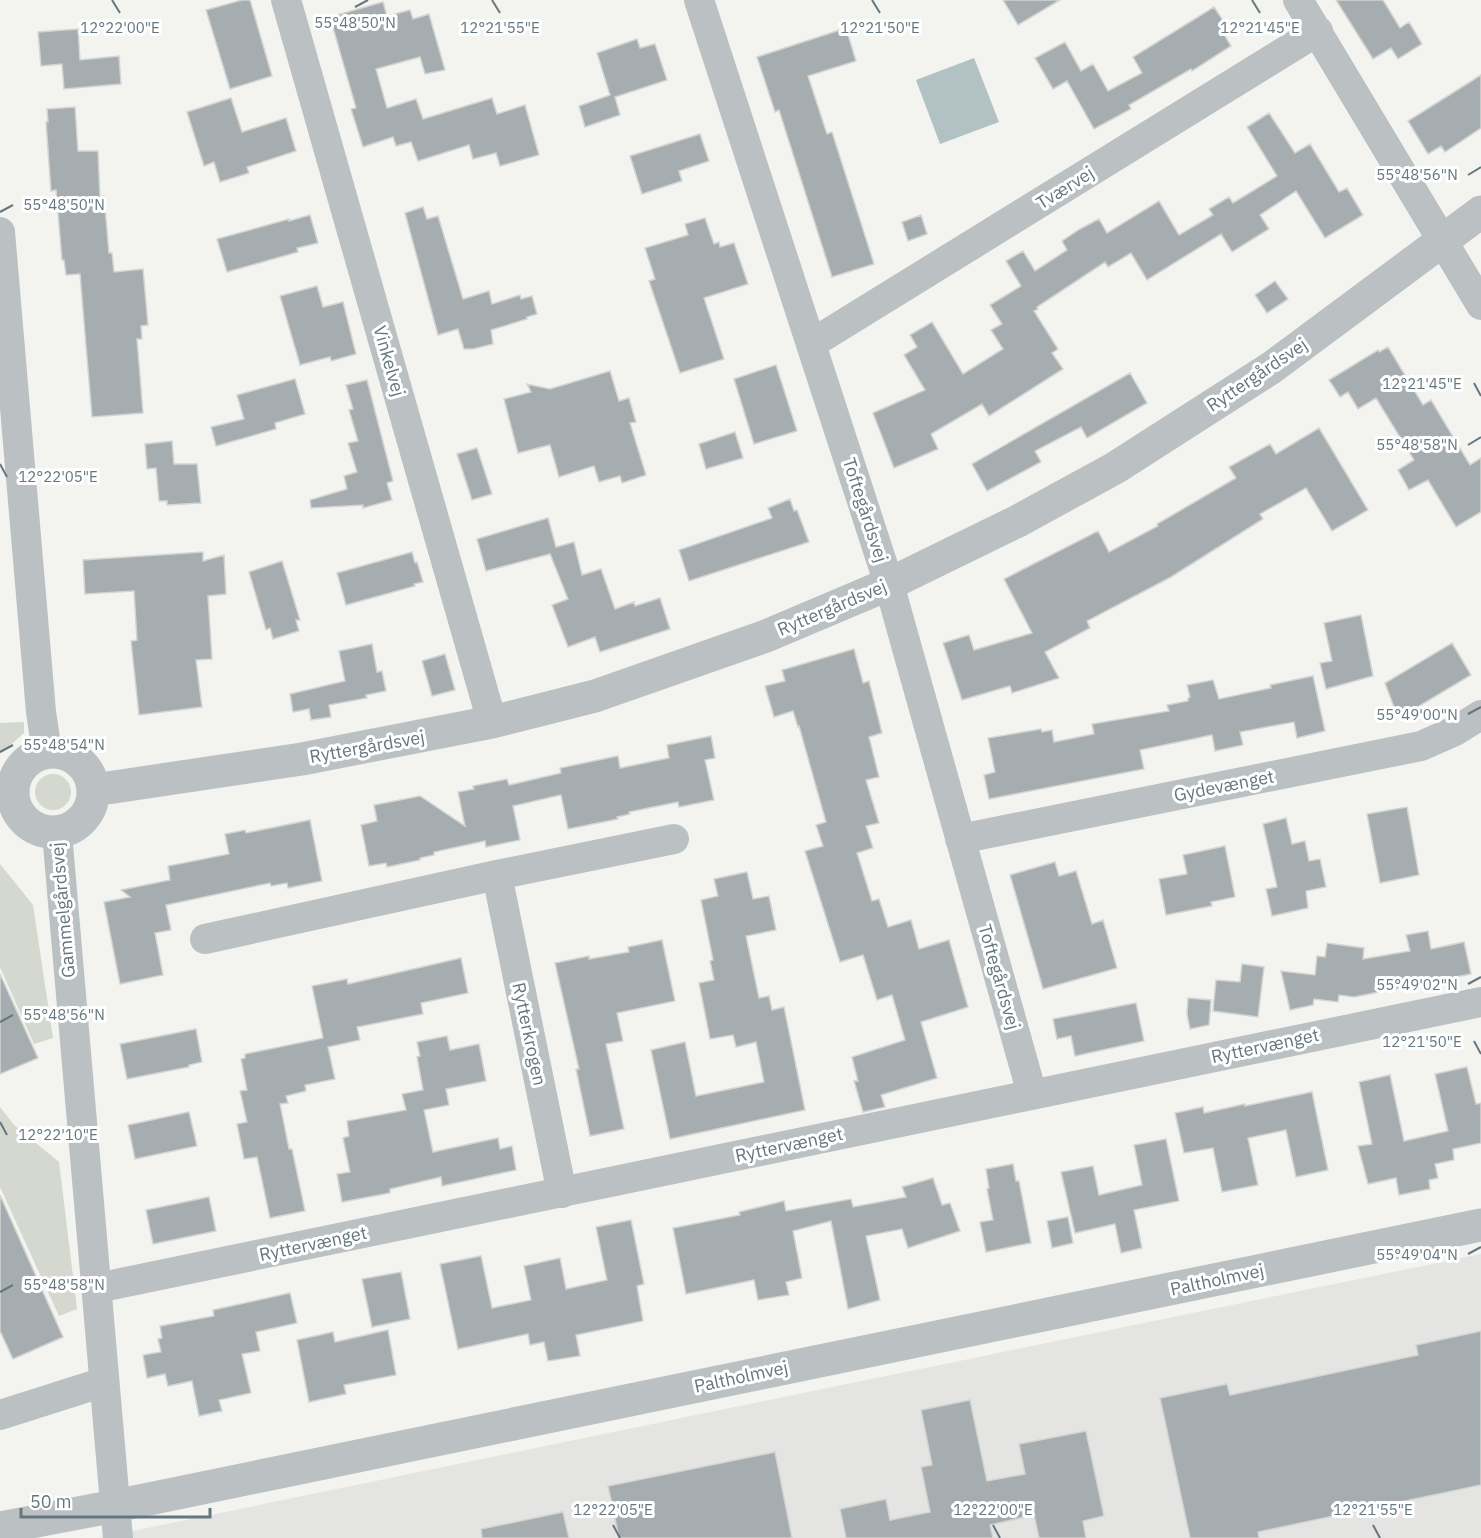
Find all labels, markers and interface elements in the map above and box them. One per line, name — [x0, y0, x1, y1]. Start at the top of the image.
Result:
text: 55°48'50"N — [314, 13, 396, 32]
text: 12°22'00"E — [80, 18, 160, 37]
text: 12°21'55"E — [460, 18, 540, 37]
text: 12°21'50"E — [840, 18, 920, 37]
text: 12°21'45"E — [1220, 18, 1300, 37]
street label: Tværvej — [1032, 161, 1098, 214]
text: 55°48'56"N — [1376, 165, 1458, 184]
text: 55°48'50"N — [23, 195, 105, 214]
street label: Vinkelvej — [368, 323, 411, 399]
street label: Ryttergårdsvej — [1202, 332, 1311, 417]
text: 12°21'45"E — [1382, 374, 1462, 393]
text: 55°48'58"N — [1376, 435, 1458, 454]
street label: Toftegårdsvej — [838, 455, 893, 565]
text: 12°22'05"E — [18, 467, 98, 486]
street label: Ryttergårdsvej — [774, 574, 890, 641]
text: 55°49'00"N — [1376, 705, 1458, 724]
street label: Ryttergårdsvej — [308, 725, 426, 768]
text: 55°48'54"N — [23, 735, 105, 754]
street label: Gydevænget — [1172, 765, 1276, 806]
street label: Gammelgårdsvej — [45, 841, 80, 979]
street label: Toftegårdsvej — [973, 921, 1026, 1032]
text: 55°49'02"N — [1376, 975, 1458, 994]
street label: Rytterkrogen — [507, 980, 552, 1088]
text: 55°48'56"N — [23, 1005, 105, 1024]
street label: Ryttervænget — [1209, 1023, 1321, 1068]
text: 12°21'50"E — [1382, 1032, 1462, 1051]
street label: Ryttervænget — [733, 1122, 845, 1167]
text: 12°22'10"E — [18, 1125, 98, 1144]
street label: Ryttervænget — [257, 1221, 369, 1266]
text: 55°49'04"N — [1376, 1245, 1458, 1264]
street label: Paltholmvej — [1168, 1258, 1266, 1301]
text: 55°48'58"N — [23, 1275, 105, 1294]
street label: Paltholmvej — [692, 1355, 790, 1398]
scale bar — [21, 1481, 210, 1519]
text: 50 m — [30, 1490, 72, 1513]
text: 12°22'05"E — [573, 1500, 653, 1519]
text: 12°22'00"E — [953, 1500, 1033, 1519]
text: 12°21'55"E — [1333, 1500, 1413, 1519]

